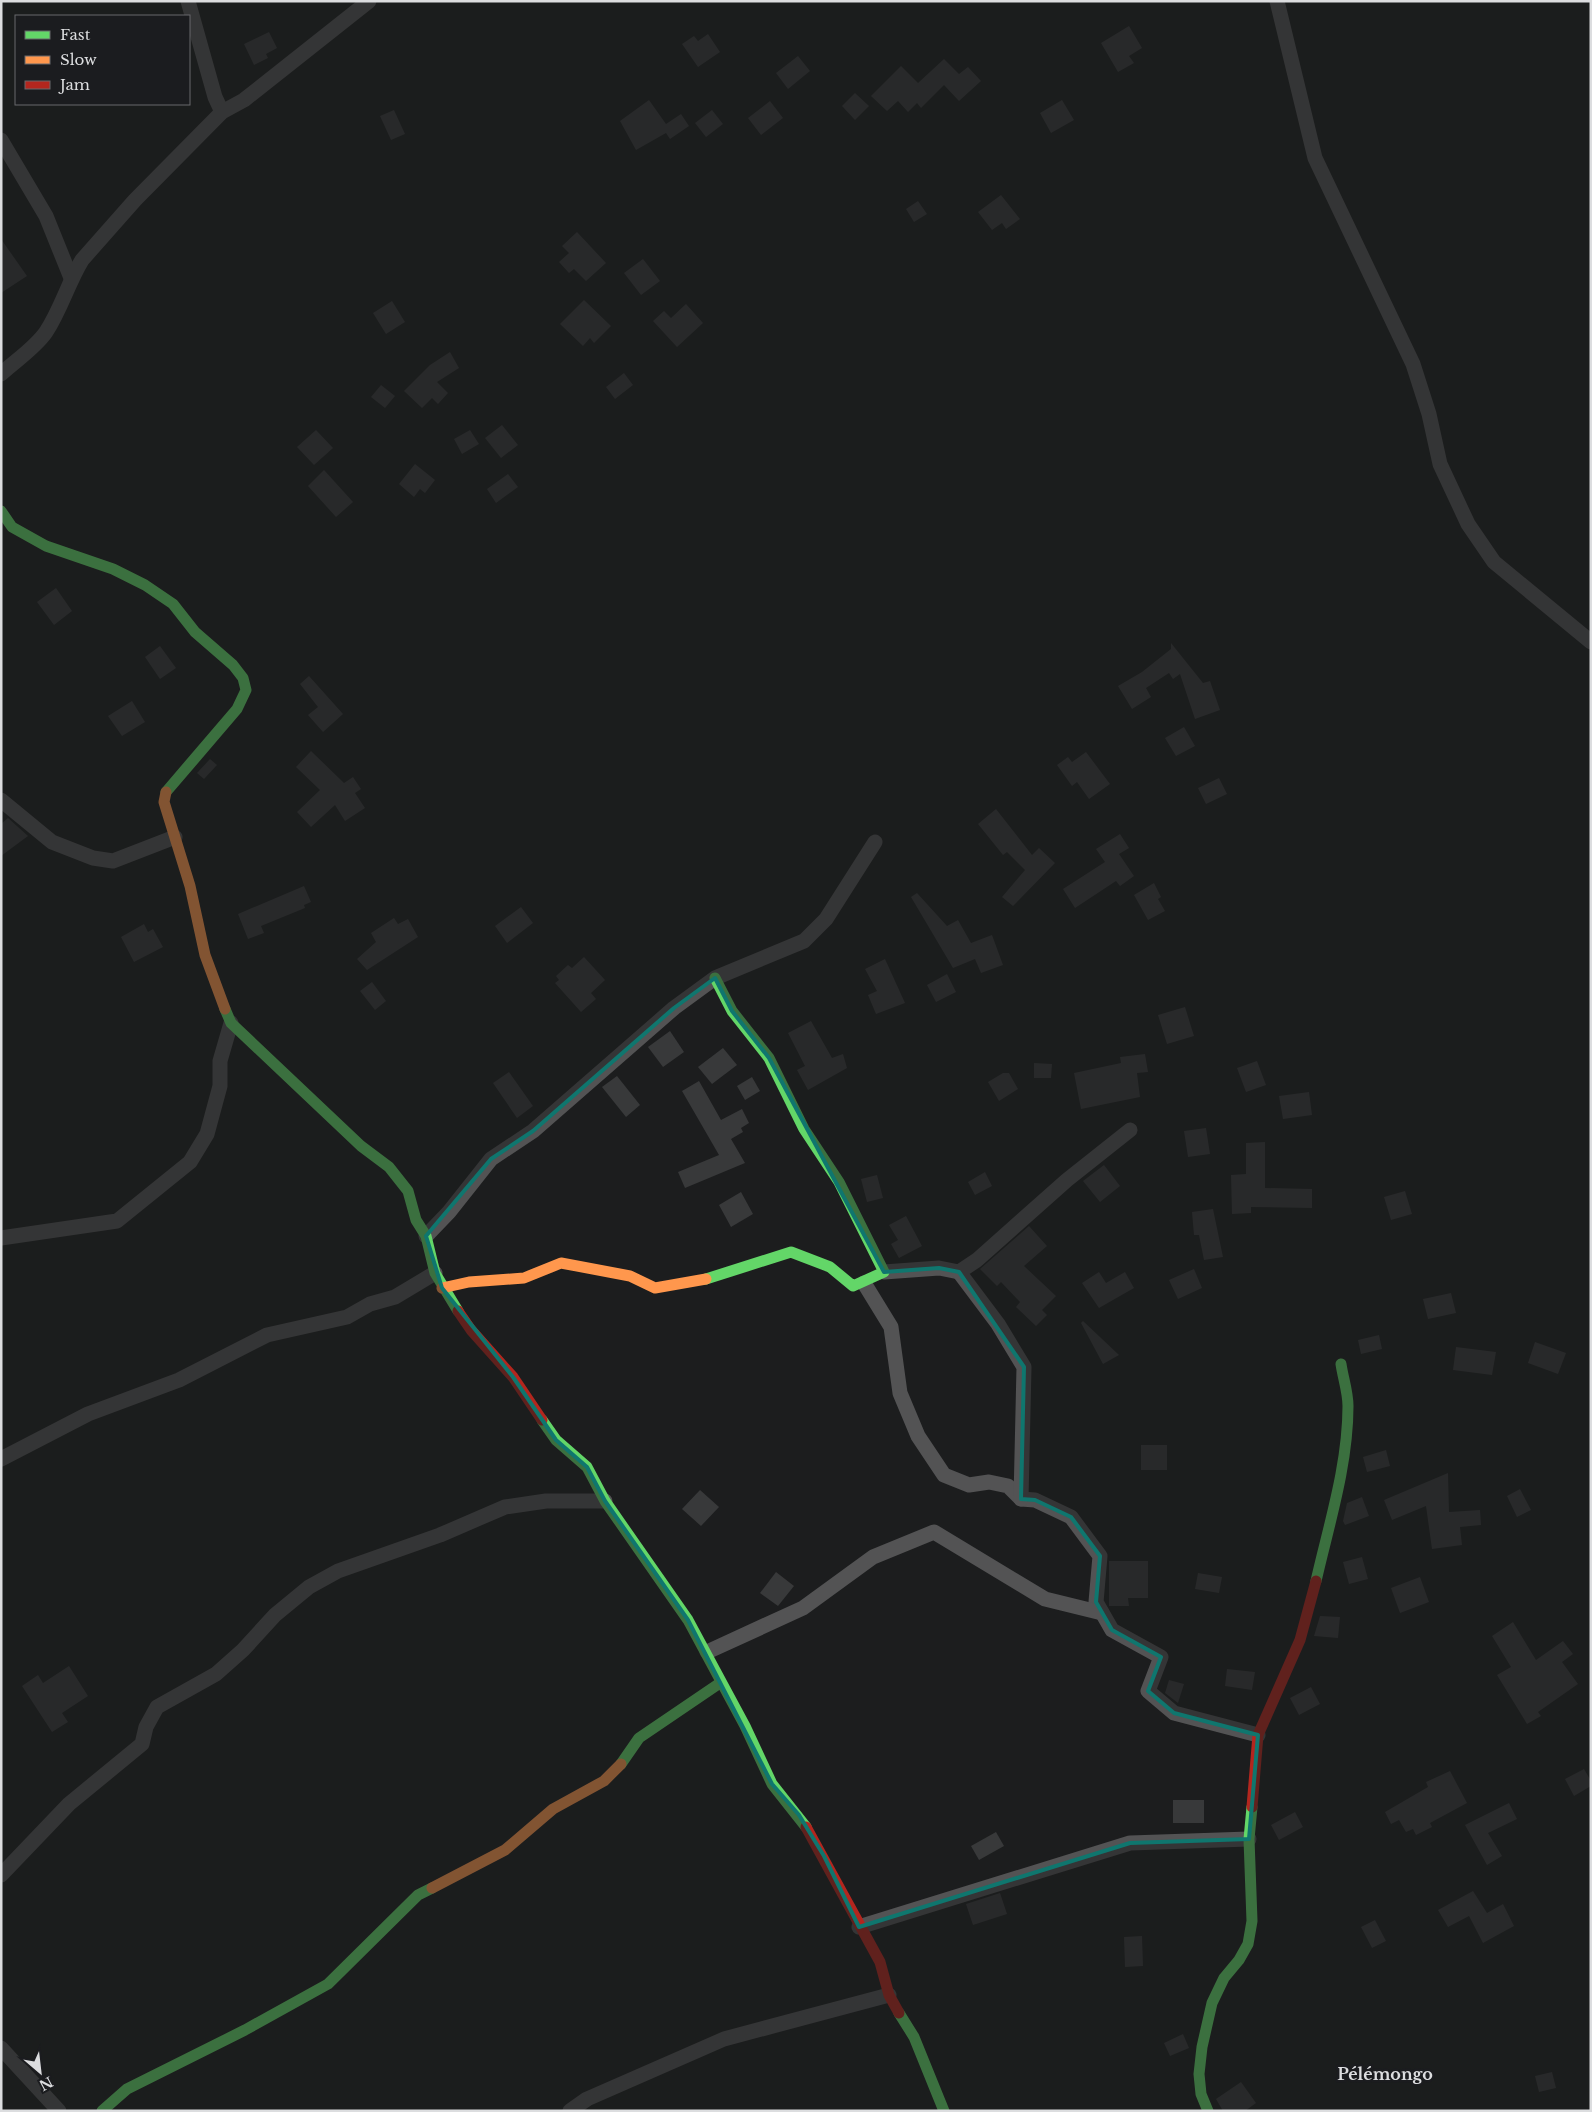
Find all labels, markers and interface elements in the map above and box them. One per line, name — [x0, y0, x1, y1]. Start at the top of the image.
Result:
legend — [15, 15, 190, 105]
text: Fast — [60, 25, 91, 44]
text: Slow — [60, 50, 97, 69]
text: Jam — [58, 75, 90, 94]
north arrow — [15, 2047, 65, 2097]
district label: Pélémongo — [1337, 2064, 1433, 2084]
text: N — [36, 2072, 56, 2095]

